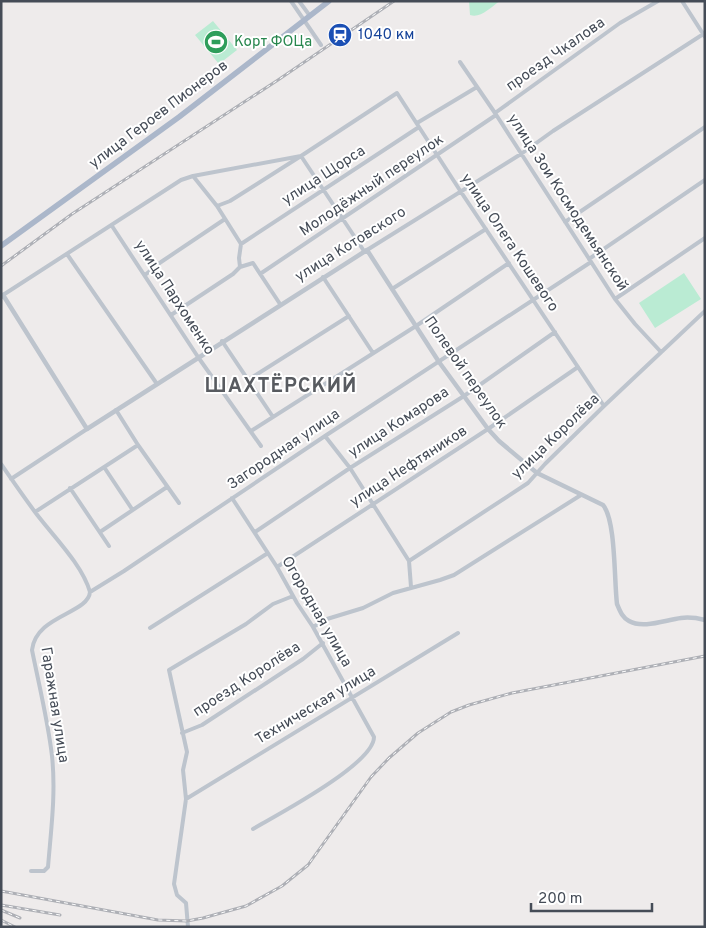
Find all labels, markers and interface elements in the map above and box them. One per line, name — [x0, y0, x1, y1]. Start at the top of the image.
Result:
street label: проезд Чкалова — [503, 14, 609, 96]
station icon: 1040 км — [327, 22, 353, 48]
place label: 1040 км — [358, 26, 415, 45]
sports icon: Корт ФОЦа — [203, 29, 229, 55]
place label: Корт ФОЦа — [234, 33, 312, 52]
street label: улица Героев Пионеров — [86, 56, 232, 174]
street label: улица Зои Космодемьянской — [502, 111, 632, 295]
street label: Молодёжный переулок — [296, 131, 448, 241]
street label: улица Щорса — [279, 142, 369, 210]
street label: улица Олега Кошевого — [456, 170, 562, 316]
street label: улица Котовского — [292, 203, 410, 287]
street label: улица Пархоменко — [130, 237, 218, 359]
street label: Полевой переулок — [419, 313, 511, 433]
district label: ШАХТЁРСКИЙ — [205, 372, 357, 400]
street label: улица Комарова — [345, 383, 453, 463]
street label: улица Королёва — [508, 390, 604, 484]
street label: Загородная улица — [224, 405, 344, 495]
street label: улица Нефтяников — [347, 422, 471, 512]
street label: Огородная улица — [277, 553, 355, 671]
street label: проезд Королёва — [190, 638, 304, 722]
street label: Гаражная улица — [35, 646, 73, 764]
street label: Техническая улица — [252, 663, 380, 749]
scale bar — [531, 880, 652, 912]
text: 200 m — [538, 890, 583, 909]

